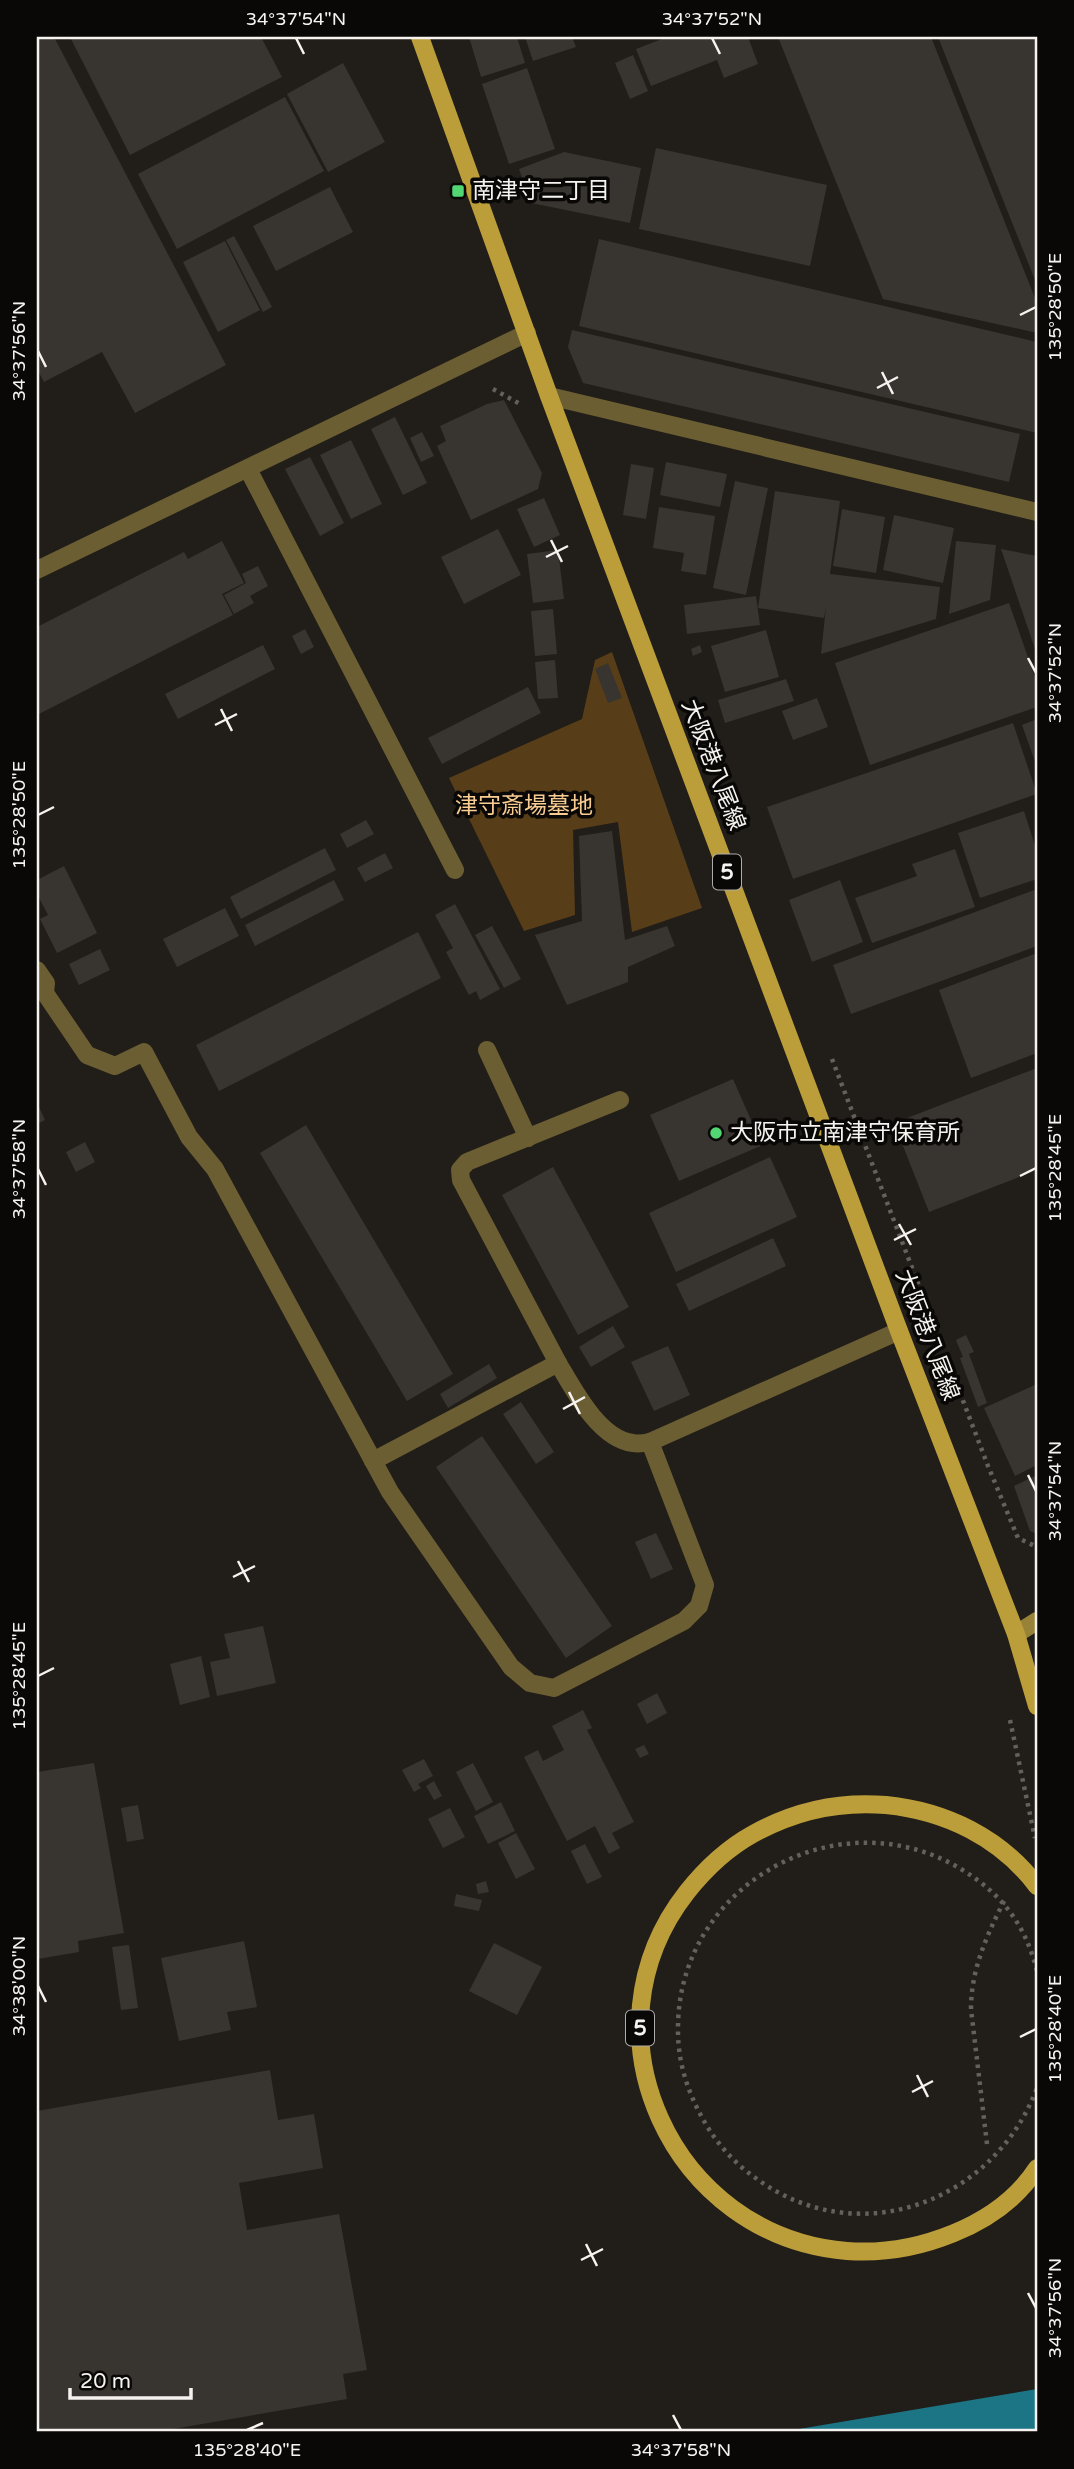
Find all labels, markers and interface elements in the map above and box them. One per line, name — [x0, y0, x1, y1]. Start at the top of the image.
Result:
text: 34°37'54"N — [246, 8, 346, 30]
text: 34°37'52"N — [662, 8, 762, 30]
place label: 南津守二丁目 — [472, 177, 610, 205]
marker: 南津守二丁目 — [450, 183, 466, 199]
text: 135°28'50"E — [1044, 253, 1066, 361]
text: 34°37'56"N — [8, 301, 30, 401]
text: 34°37'52"N — [1044, 623, 1066, 723]
street label: 大阪港八尾線 — [675, 696, 751, 834]
text: 135°28'50"E — [8, 761, 30, 869]
park label: 津守斎場墓地 — [455, 792, 593, 820]
road number: 5 — [713, 854, 741, 890]
text: 135°28'45"E — [1044, 1114, 1066, 1222]
text: 34°37'58"N — [8, 1119, 30, 1219]
place label: 大阪市立南津守保育所 — [730, 1119, 960, 1147]
marker: 大阪市立南津守保育所 — [708, 1125, 724, 1141]
street label: 大阪港八尾線 — [889, 1266, 965, 1404]
text: 34°37'54"N — [1044, 1441, 1066, 1541]
text: 135°28'45"E — [8, 1622, 30, 1730]
text: 34°38'00"N — [8, 1936, 30, 2036]
text: 135°28'40"E — [1044, 1975, 1066, 2083]
road number: 5 — [626, 2010, 654, 2046]
text: 34°37'56"N — [1044, 2258, 1066, 2358]
scale bar — [70, 2357, 191, 2401]
text: 20 m — [80, 2369, 131, 2394]
text: 135°28'40"E — [193, 2439, 301, 2461]
text: 34°37'58"N — [631, 2439, 731, 2461]

